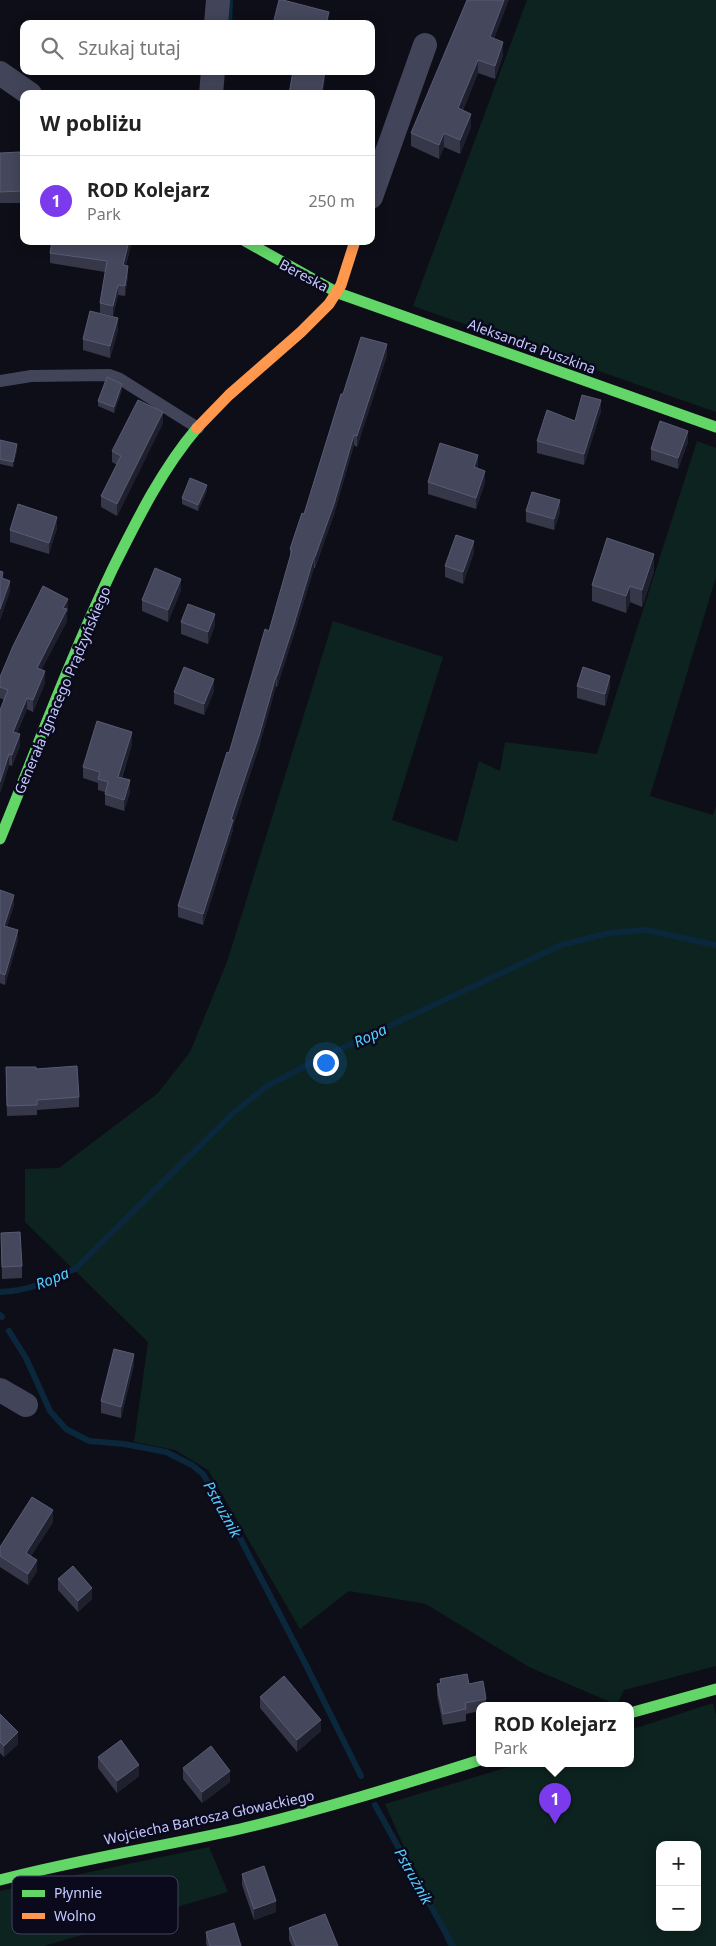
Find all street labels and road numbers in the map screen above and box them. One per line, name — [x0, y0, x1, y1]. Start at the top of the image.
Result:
street label: Bereska — [276, 254, 332, 296]
street label: Aleksandra Puszkina — [465, 314, 599, 378]
street label: Generała Ignacego Prądzyńskiego — [10, 583, 114, 797]
street label: Wojciecha Bartosza Głowackiego — [102, 1785, 316, 1849]

